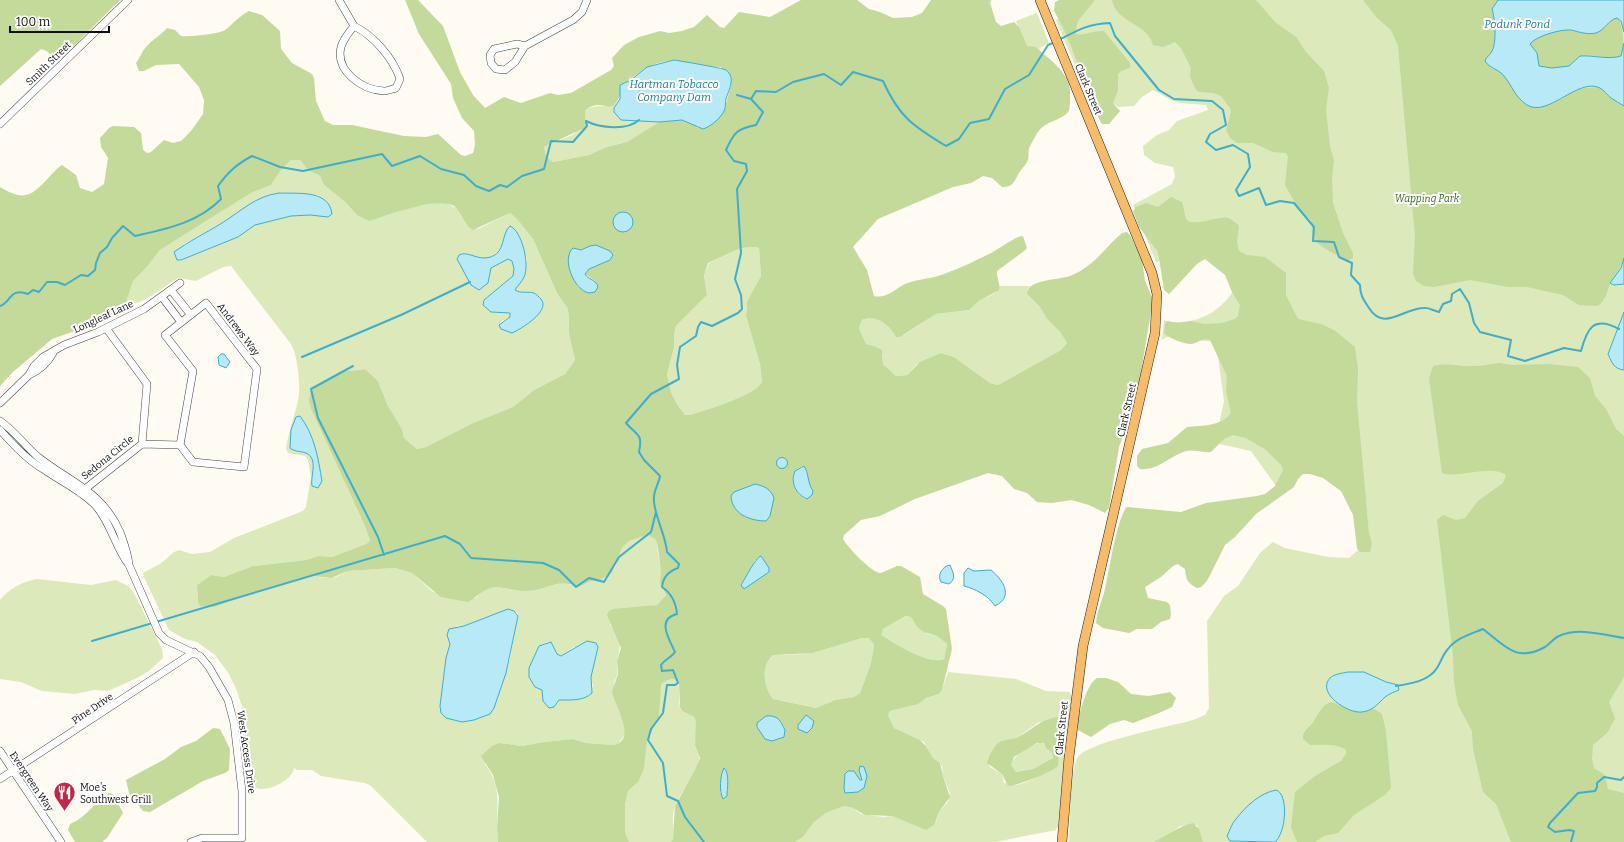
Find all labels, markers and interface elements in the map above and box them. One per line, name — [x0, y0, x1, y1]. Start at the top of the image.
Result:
scale bar — [10, 8, 109, 34]
text: 100 m — [16, 15, 51, 29]
water label: Podunk Pond — [1484, 18, 1550, 31]
street label: Smith Street — [24, 39, 74, 88]
street label: Clark Street — [1072, 62, 1104, 117]
water label: Hartman Tobacco Company Dam — [629, 78, 719, 104]
park label: Wapping Park — [1395, 193, 1460, 205]
street label: Longleaf Lane — [71, 298, 135, 336]
street label: Andrews Way — [214, 301, 262, 359]
street label: Clark Street — [1115, 382, 1139, 438]
street label: Sedona Circle — [79, 433, 136, 482]
street label: Pine Drive — [70, 691, 116, 727]
street label: Clark Street — [1053, 700, 1071, 756]
street label: West Access Drive — [234, 710, 258, 794]
street label: Evergreen Way — [7, 749, 56, 814]
restaurant icon: Moe's Southwest Grill — [51, 780, 77, 813]
place label: Moe's Southwest Grill — [80, 782, 152, 806]

